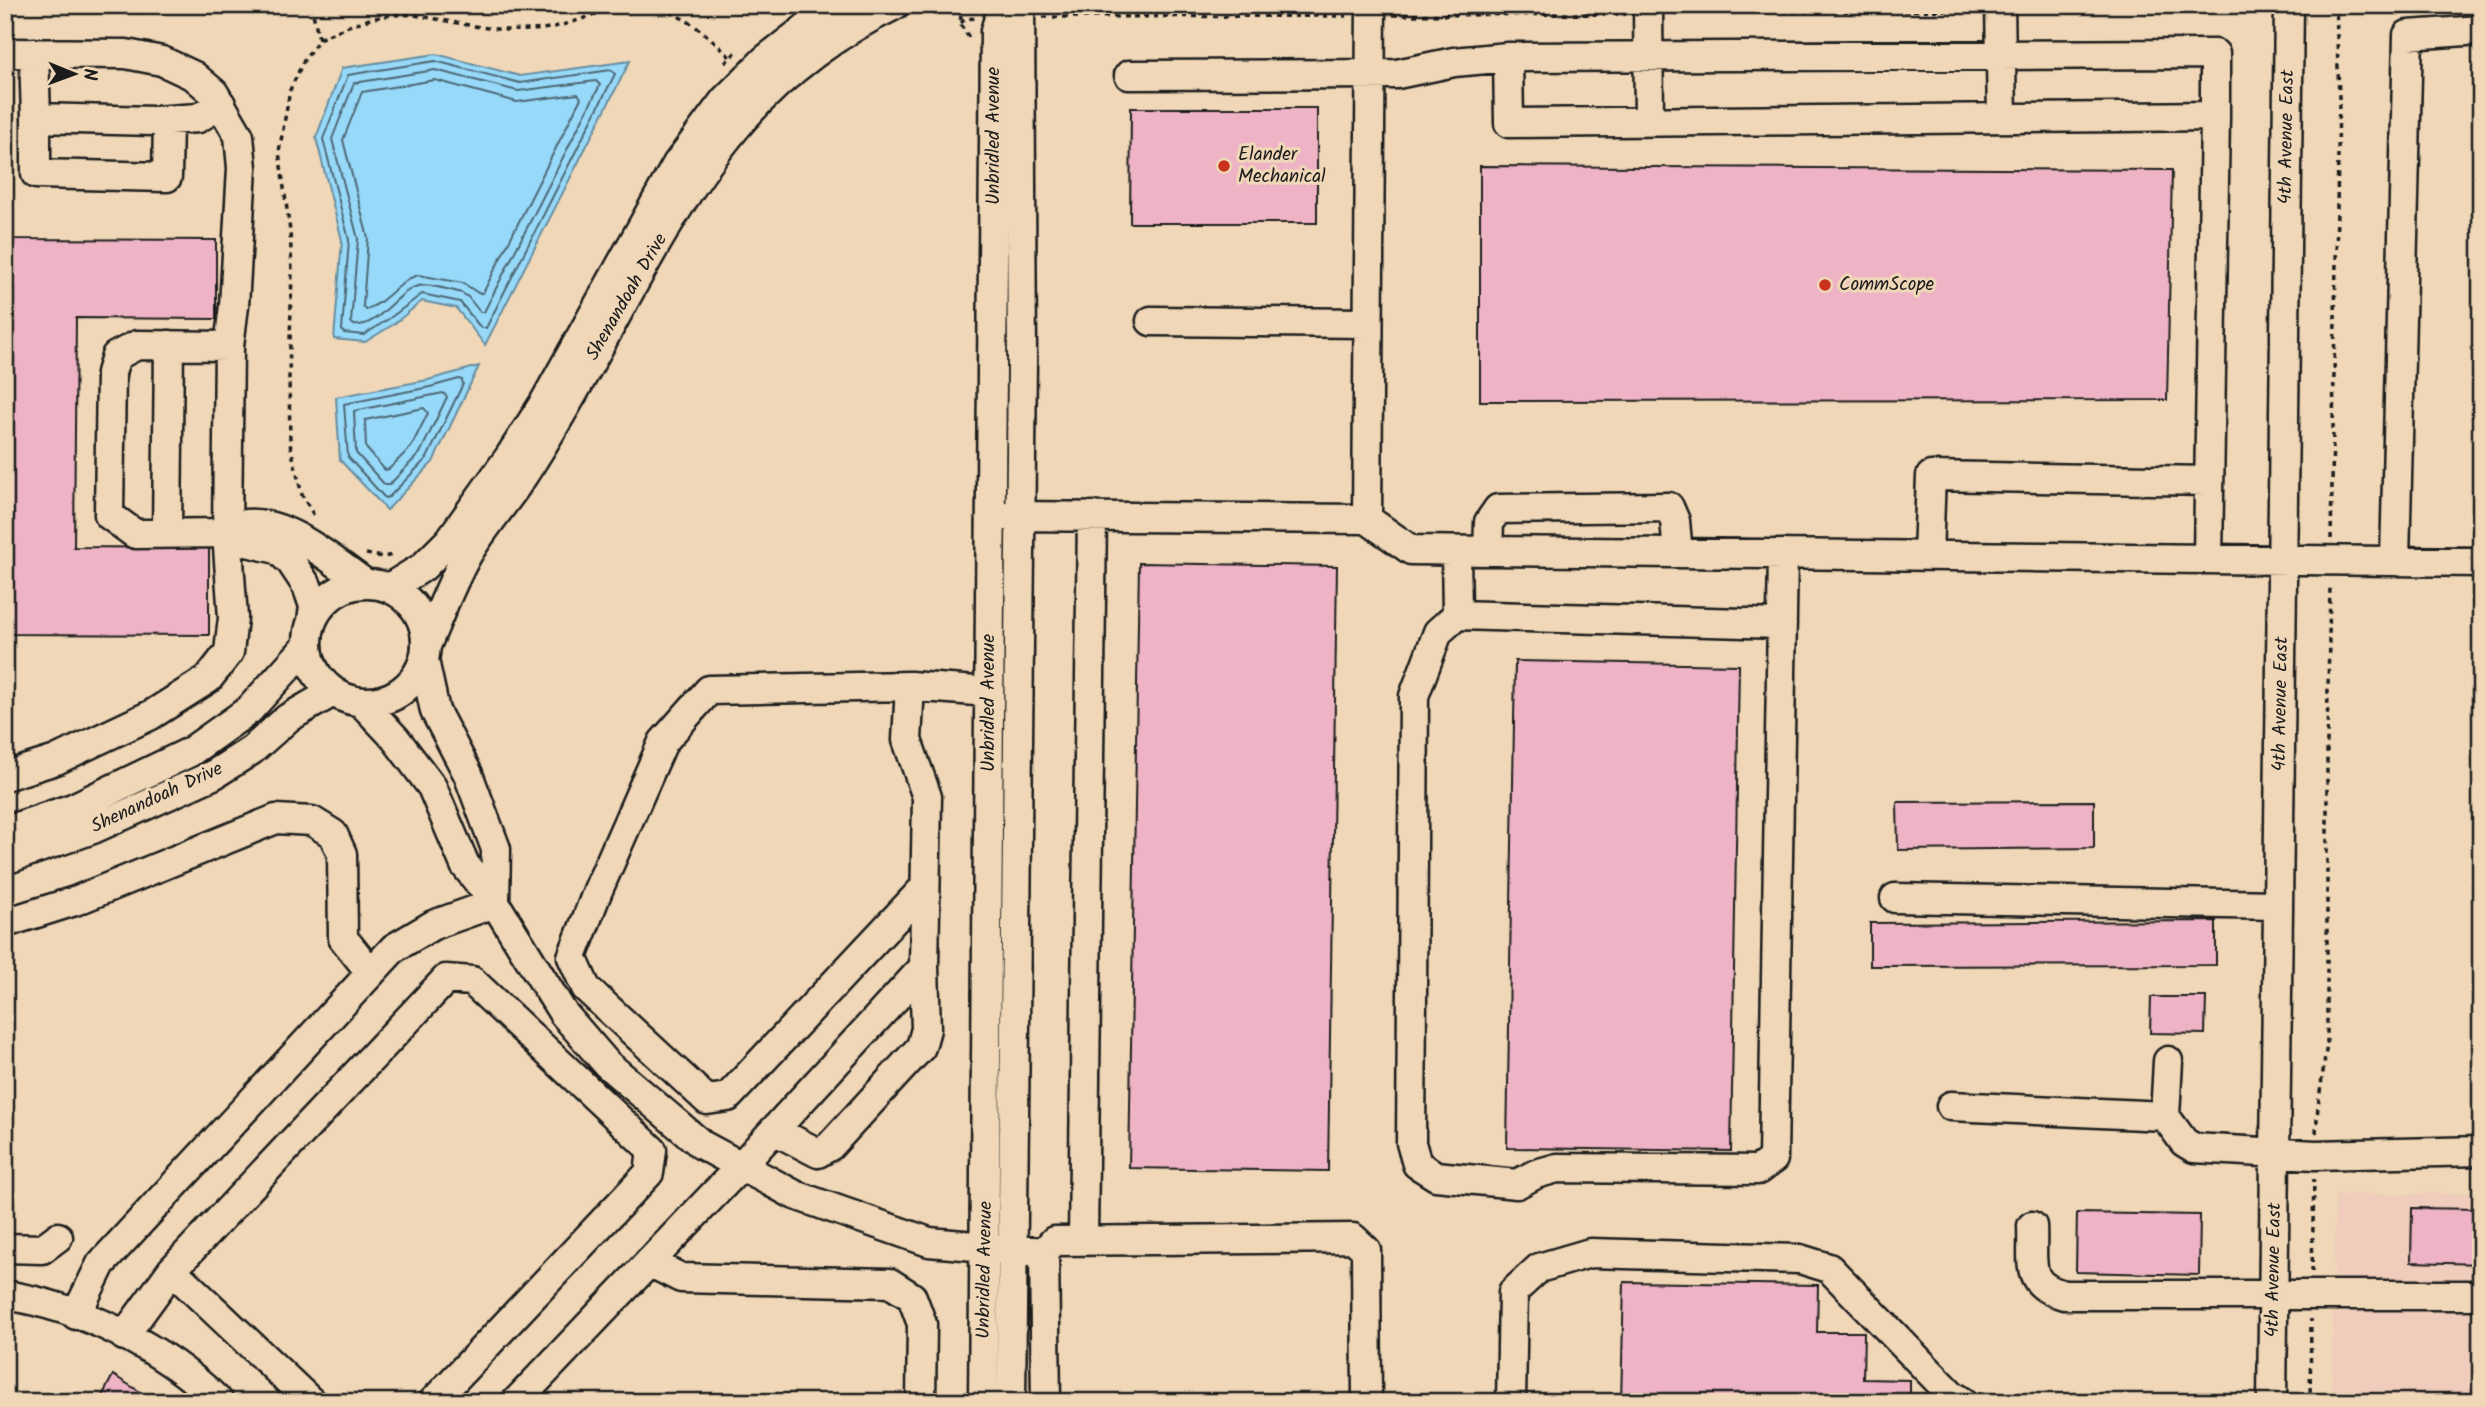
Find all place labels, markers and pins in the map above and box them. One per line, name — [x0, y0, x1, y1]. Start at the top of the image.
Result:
place label: Elander Mechanical — [1238, 140, 1326, 192]
marker: Elander Mechanical — [1216, 158, 1232, 174]
place label: CommScope — [1839, 270, 1934, 300]
marker: CommScope — [1817, 277, 1833, 293]

